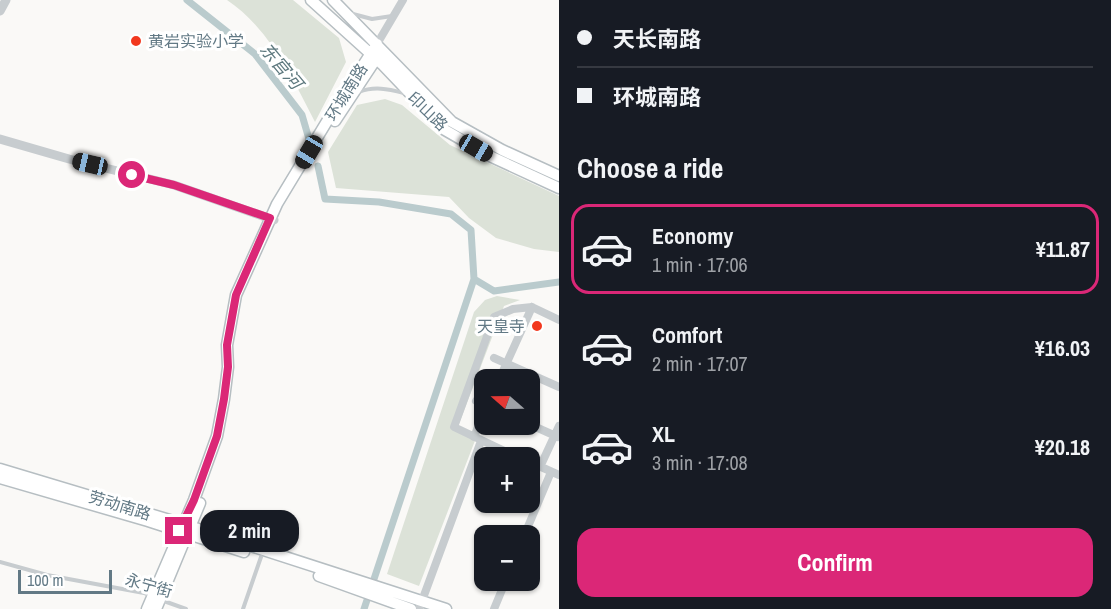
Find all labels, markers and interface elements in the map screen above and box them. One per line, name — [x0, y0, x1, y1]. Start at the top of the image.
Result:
text: 天长南路 — [613, 24, 701, 54]
place label: 黄岩实验小学 — [148, 30, 244, 52]
marker: 黄岩实验小学 — [129, 34, 143, 48]
water label: 东官河 — [254, 37, 310, 97]
street label: 环城南路 — [320, 59, 372, 125]
text: 环城南路 — [613, 82, 701, 112]
street label: 印山路 — [403, 86, 453, 136]
car — [456, 131, 496, 165]
car — [292, 132, 326, 172]
text: Choose a ride — [577, 150, 723, 186]
car — [70, 151, 110, 177]
route start — [118, 161, 145, 188]
text: Economy — [652, 221, 733, 251]
icon: car — [580, 222, 634, 276]
text: ¥11.87 — [1036, 234, 1090, 264]
text: 1 min · 17:06 — [652, 251, 748, 278]
place label: 天皇寺 — [477, 315, 525, 337]
marker: 天皇寺 — [530, 319, 544, 333]
text: Comfort — [652, 320, 722, 350]
icon: car — [580, 321, 634, 375]
text: ¥16.03 — [1035, 333, 1090, 363]
text: 2 min · 17:07 — [652, 350, 748, 377]
north arrow — [474, 369, 540, 435]
map controls — [474, 369, 540, 591]
text: XL — [652, 419, 675, 449]
icon: car — [580, 420, 634, 474]
text: ¥20.18 — [1035, 432, 1090, 462]
button: + — [474, 447, 540, 513]
text: 3 min · 17:08 — [652, 449, 748, 476]
street label: 劳动南路 — [86, 485, 154, 525]
callout: 2 min — [200, 510, 299, 552]
route end — [165, 517, 192, 544]
text: 2 min — [228, 517, 271, 544]
button: − — [474, 525, 540, 591]
button: Confirm — [577, 528, 1093, 597]
scale bar — [18, 567, 112, 594]
street label: 永宁街 — [123, 568, 175, 602]
text: 100 m — [27, 569, 63, 591]

